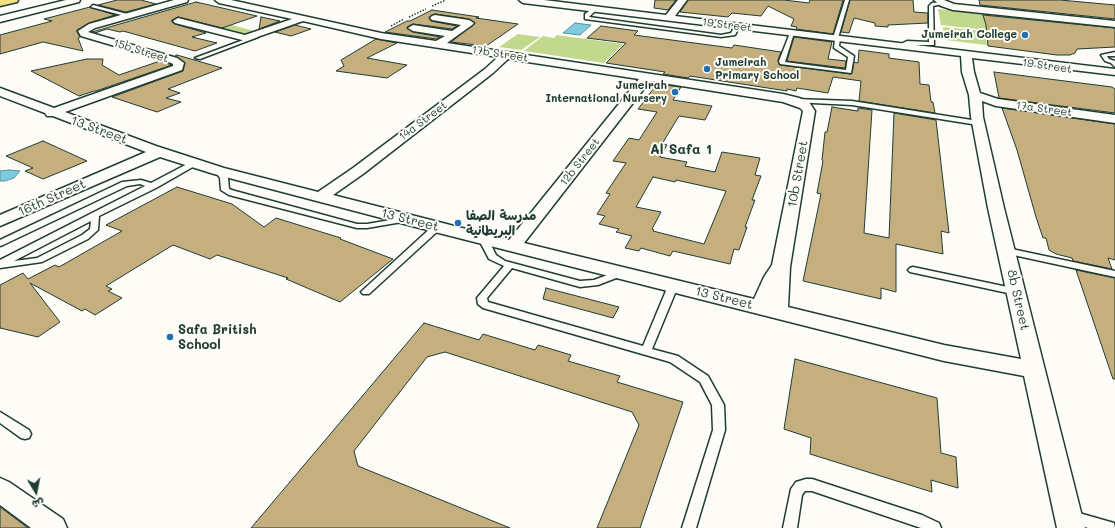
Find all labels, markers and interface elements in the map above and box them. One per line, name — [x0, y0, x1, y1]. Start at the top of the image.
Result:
street label: 19 Street — [701, 15, 753, 35]
place label: Jumeirah College — [921, 28, 1017, 42]
marker: Jumeirah College — [1020, 30, 1030, 40]
street label: 15b Street — [112, 36, 170, 66]
street label: 17b Street — [471, 43, 529, 65]
place label: Jumeirah Primary School — [715, 56, 799, 82]
street label: 19 Street — [1021, 56, 1073, 76]
marker: Jumeirah Primary School — [702, 64, 712, 74]
place label: Jumeirah International Nursery — [545, 79, 667, 105]
marker: Jumeirah International Nursery — [670, 87, 680, 97]
street label: 14a Street — [396, 99, 450, 143]
street label: 17a Street — [1015, 99, 1073, 119]
street label: 13 Street — [69, 113, 129, 147]
street label: 12b Street — [557, 136, 603, 188]
street label: 10b Street — [784, 139, 812, 209]
district label: Al Safa 1 — [650, 142, 712, 158]
street label: 16th Street — [16, 176, 88, 220]
street label: 13 Street — [380, 205, 440, 235]
place label: مدرسة الصفا البريطانية — [466, 208, 536, 239]
marker: مدرسة الصفا البريطانية — [453, 218, 463, 228]
street label: 8b Street — [1003, 268, 1033, 332]
street label: 13 Street — [694, 283, 754, 313]
place label: Safa British School — [178, 322, 257, 353]
marker: Safa British School — [165, 332, 175, 342]
north arrow — [16, 472, 56, 512]
text: ش — [31, 496, 45, 513]

